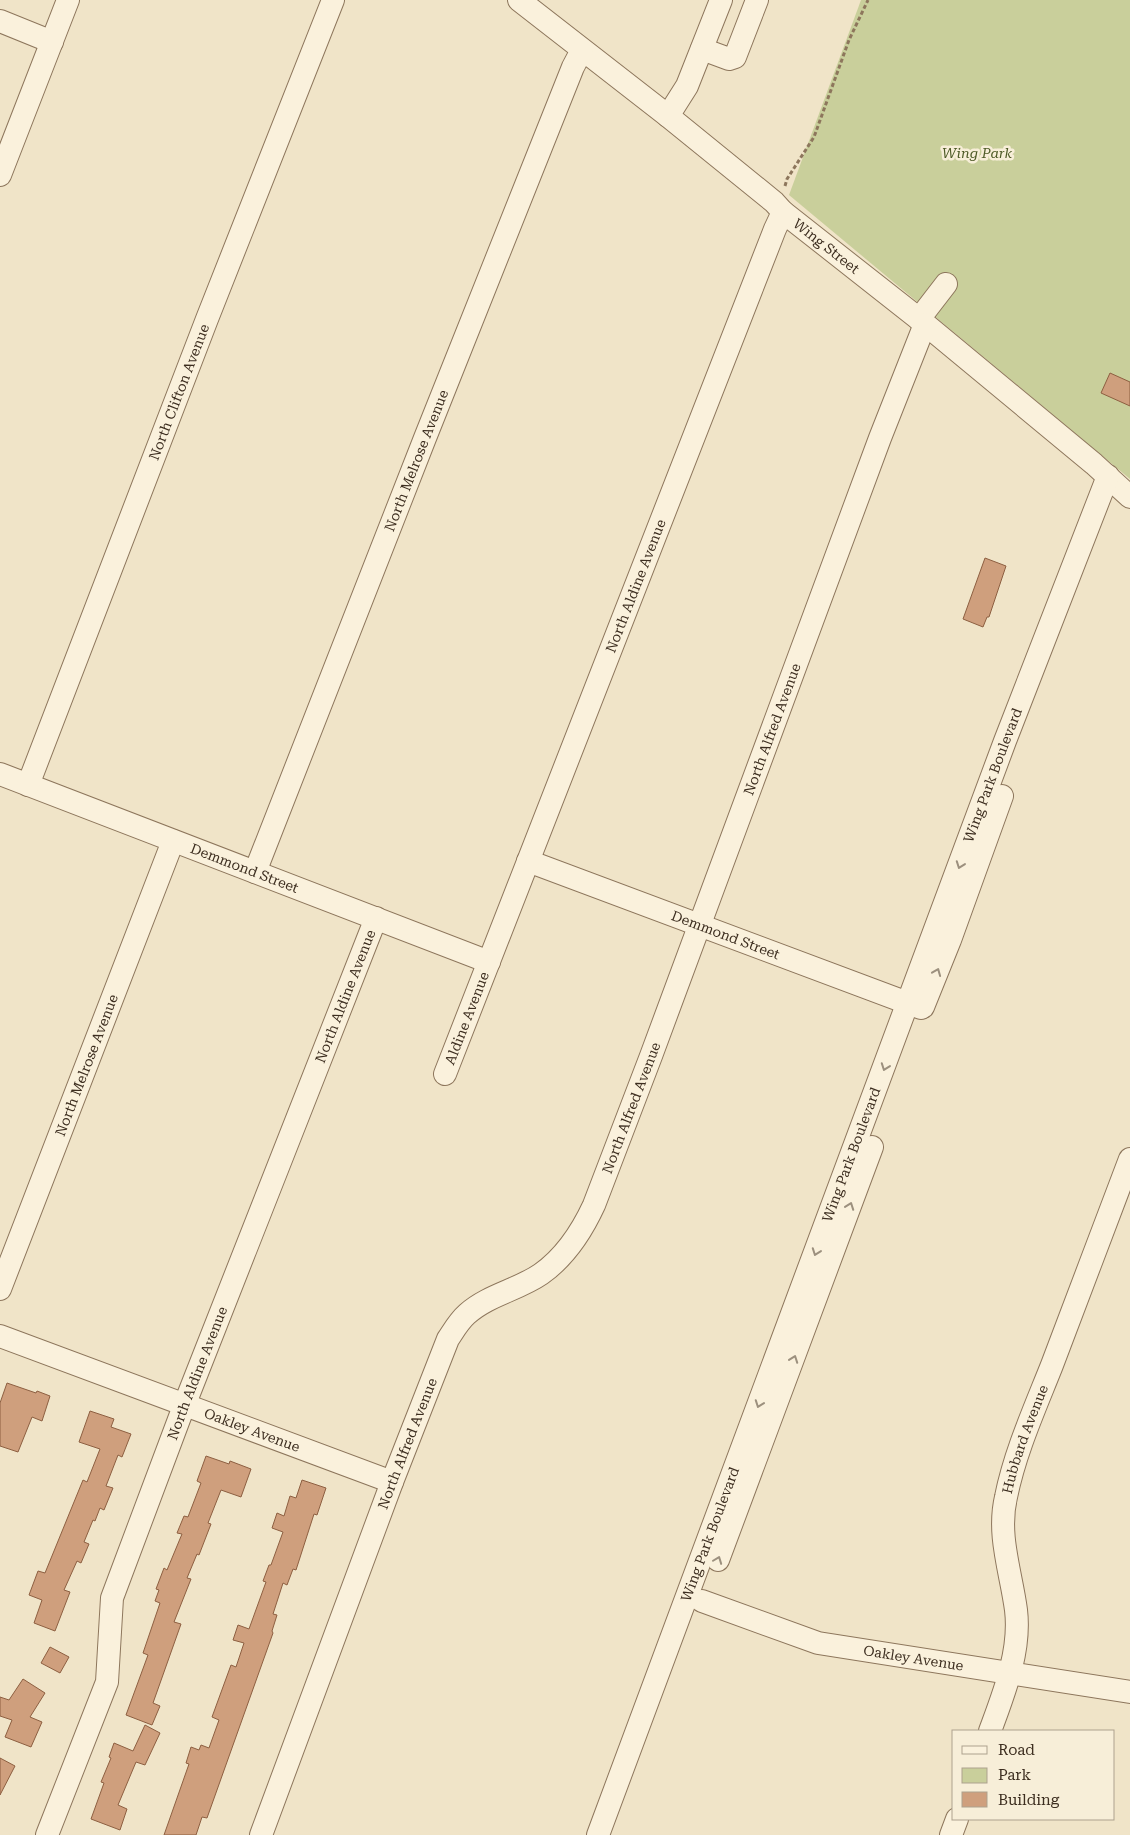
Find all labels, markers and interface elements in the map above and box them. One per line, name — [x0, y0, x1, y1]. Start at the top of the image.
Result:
park label: Wing Park — [942, 145, 1012, 161]
street label: Wing Street — [790, 215, 863, 277]
street label: North Clifton Avenue — [146, 321, 212, 462]
street label: North Melrose Avenue — [381, 387, 452, 534]
street label: North Aldine Avenue — [602, 517, 669, 655]
street label: North Alfred Avenue — [740, 661, 804, 797]
street label: Wing Park Boulevard — [960, 706, 1025, 844]
street label: Demmond Street — [188, 840, 301, 896]
one-way arrow — [956, 860, 966, 869]
street label: Demmond Street — [669, 907, 782, 962]
street label: North Aldine Avenue — [312, 927, 379, 1065]
one-way arrow — [931, 968, 941, 977]
street label: Aldine Avenue — [442, 969, 492, 1067]
street label: North Melrose Avenue — [52, 992, 121, 1138]
street label: North Alfred Avenue — [599, 1040, 664, 1176]
one-way arrow — [881, 1062, 891, 1070]
street label: Wing Park Boulevard — [819, 1085, 883, 1224]
one-way arrow — [844, 1202, 854, 1211]
one-way arrow — [812, 1247, 822, 1256]
street label: North Aldine Avenue — [164, 1304, 230, 1442]
one-way arrow — [788, 1355, 798, 1364]
street label: North Alfred Avenue — [375, 1375, 440, 1511]
street label: Hubbard Avenue — [999, 1382, 1051, 1495]
one-way arrow — [755, 1399, 765, 1408]
street label: Oakley Avenue — [202, 1405, 303, 1455]
street label: Wing Park Boulevard — [678, 1465, 742, 1604]
one-way arrow — [712, 1556, 722, 1565]
street label: Oakley Avenue — [862, 1642, 965, 1674]
legend — [952, 1730, 1115, 1820]
text: Road — [998, 1741, 1035, 1759]
text: Park — [998, 1766, 1032, 1784]
text: Building — [998, 1791, 1060, 1809]

